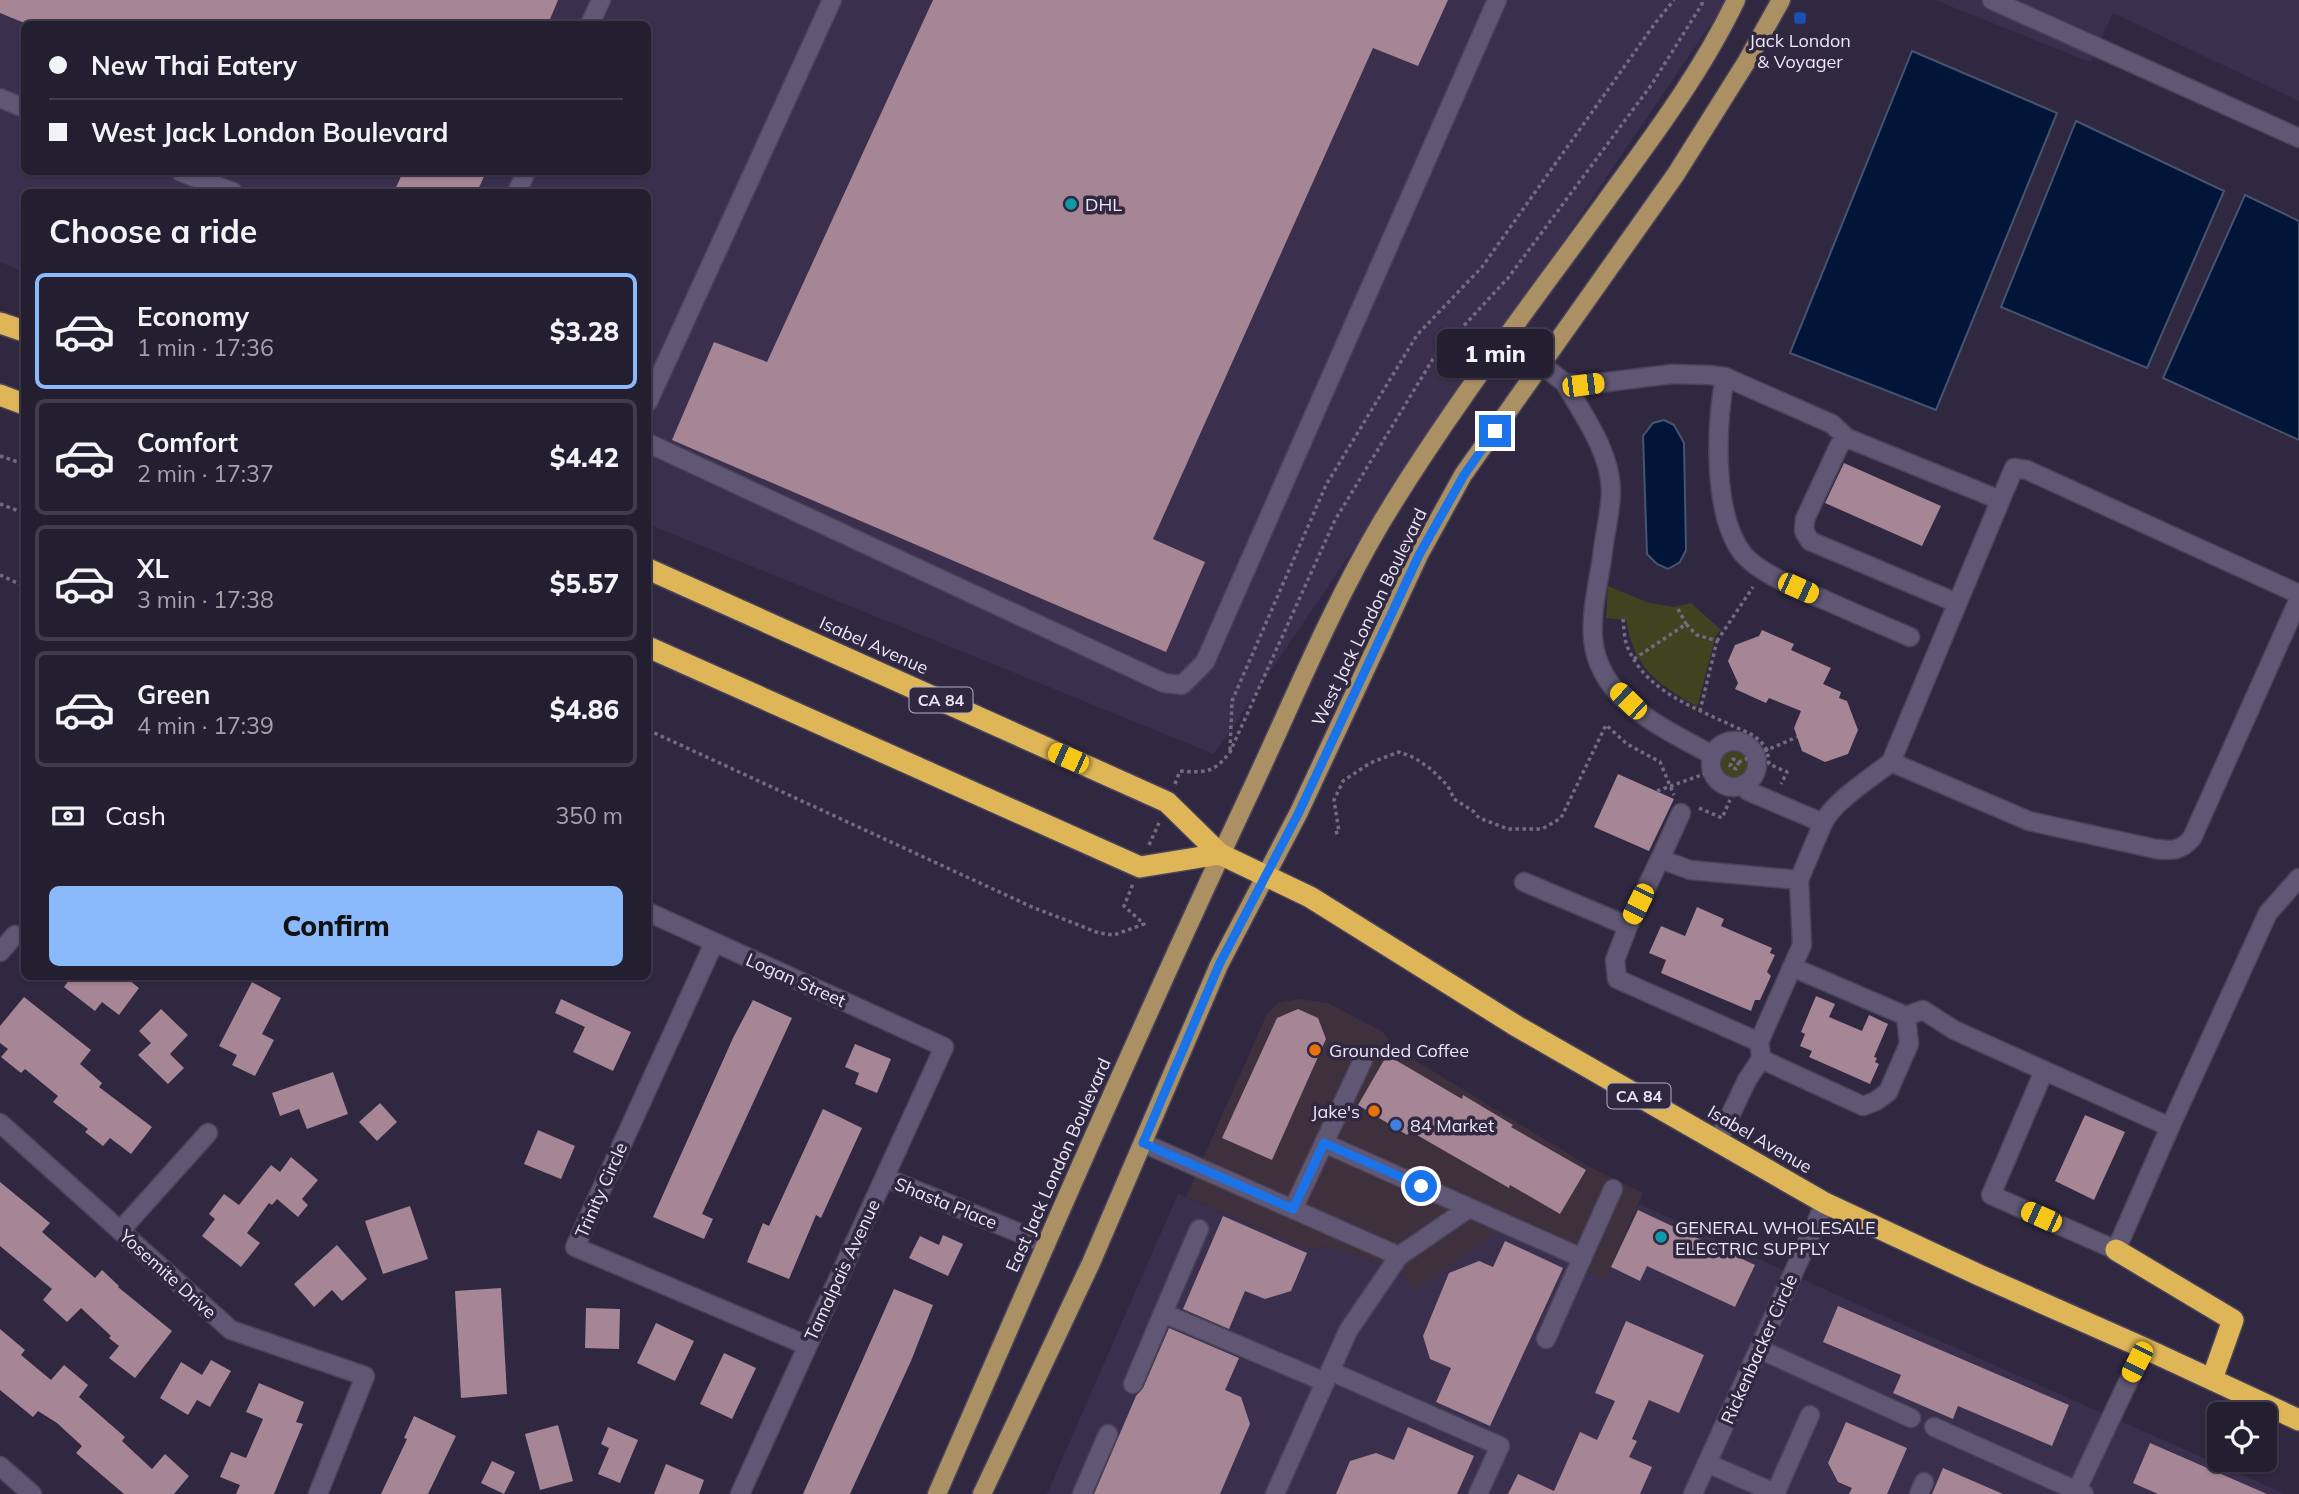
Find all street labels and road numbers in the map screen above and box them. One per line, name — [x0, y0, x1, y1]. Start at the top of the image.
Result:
street label: West Jack London Boulevard — [1306, 504, 1432, 730]
street label: Isabel Avenue — [816, 611, 932, 679]
road number: CA 84 — [909, 688, 972, 712]
street label: Logan Street — [743, 948, 849, 1012]
street label: East Jack London Boulevard — [1000, 1054, 1116, 1276]
road number: CA 84 — [1608, 1084, 1670, 1108]
street label: Isabel Avenue — [1704, 1100, 1816, 1178]
street label: Trinity Circle — [570, 1139, 632, 1241]
street label: Shasta Place — [891, 1172, 1001, 1234]
street label: Tamalpais Avenue — [799, 1196, 885, 1344]
street label: Yosemite Drive — [114, 1224, 221, 1324]
street label: Rickenbacker Circle — [1716, 1271, 1802, 1427]

